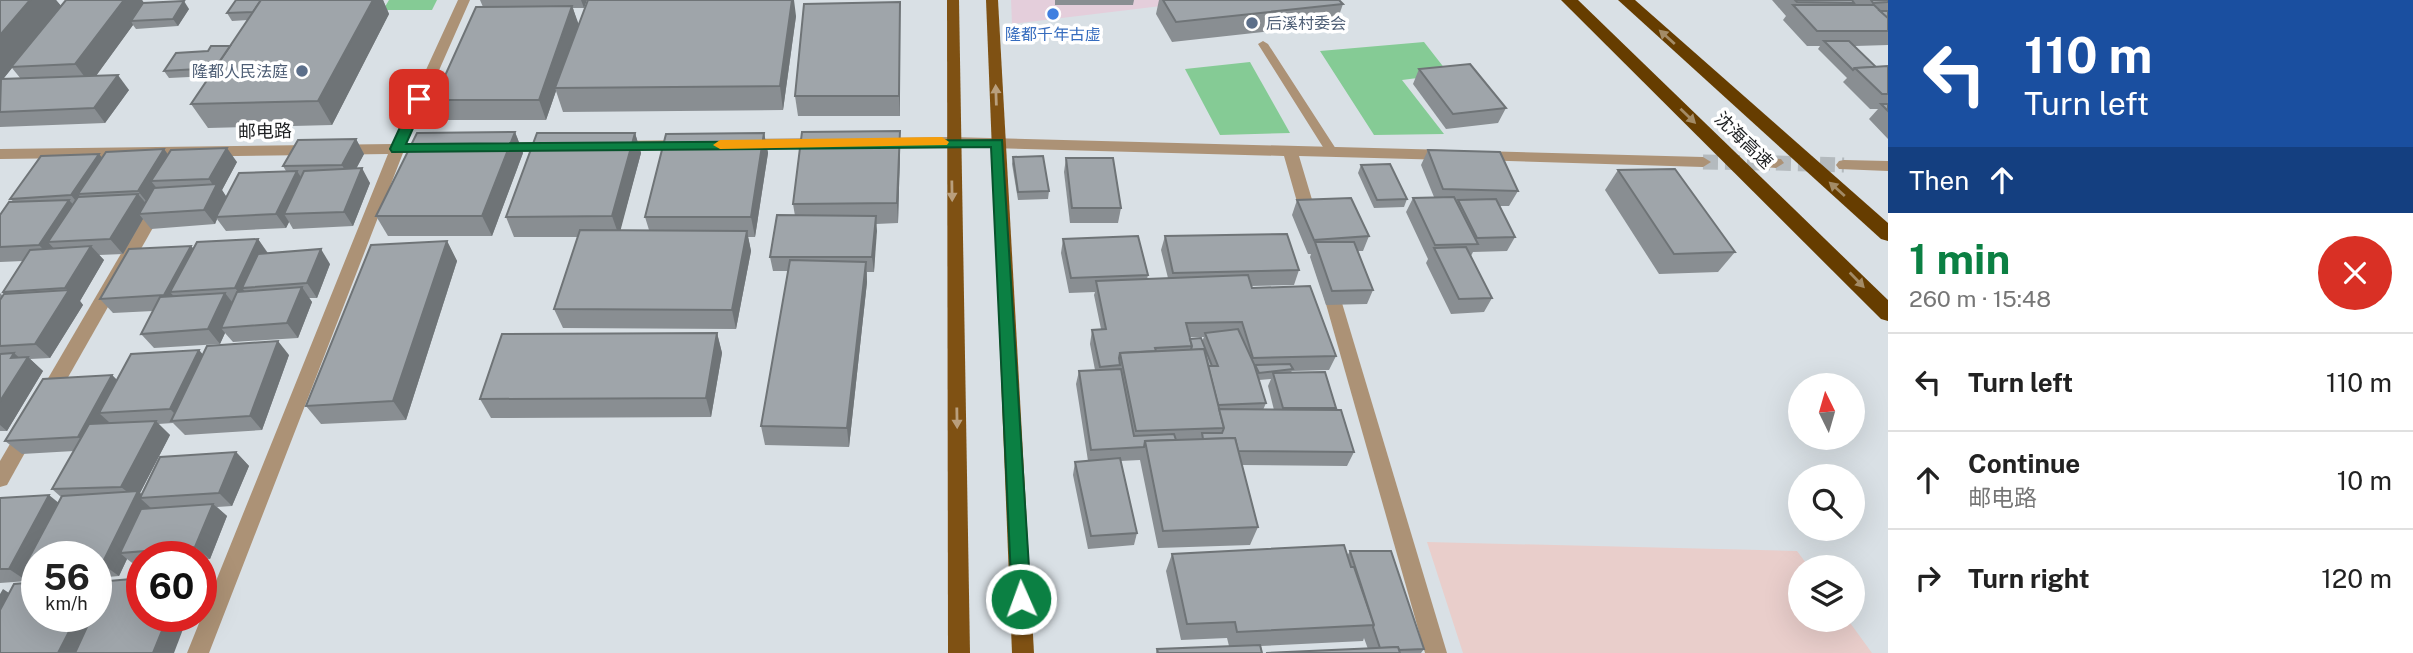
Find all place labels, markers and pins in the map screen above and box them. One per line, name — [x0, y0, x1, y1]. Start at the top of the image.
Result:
marker: 隆都千年古虚 — [1045, 6, 1061, 22]
place label: 后溪村委会 — [1266, 14, 1346, 33]
marker: 后溪村委会 — [1244, 15, 1260, 31]
place label: 隆都千年古虚 — [1005, 25, 1101, 44]
place label: 隆都人民法庭 — [192, 62, 288, 81]
marker: 隆都人民法庭 — [294, 63, 310, 79]
pin — [389, 69, 449, 129]

